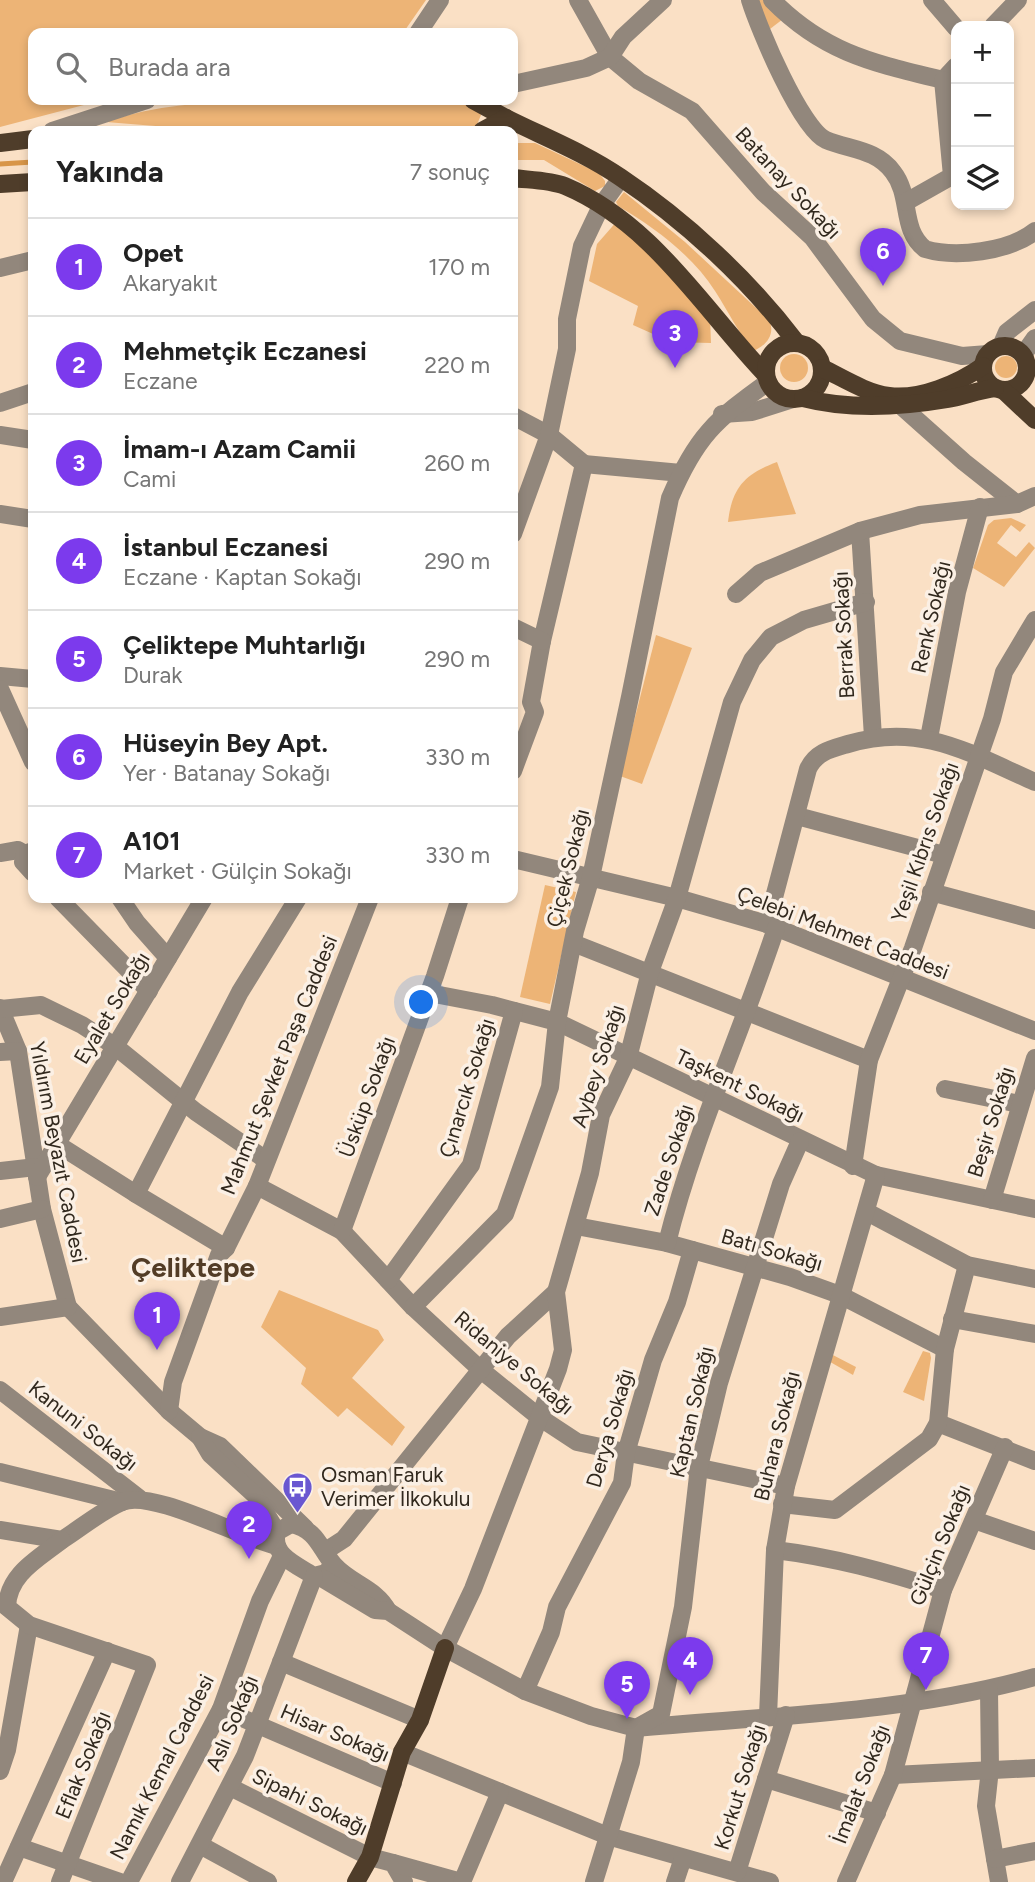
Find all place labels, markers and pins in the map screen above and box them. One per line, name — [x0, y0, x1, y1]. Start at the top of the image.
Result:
pin: 6 — [860, 228, 906, 286]
pin: 3 — [652, 310, 698, 368]
pin: 1 — [134, 1292, 180, 1350]
place label: Osman Faruk Verimer İlkokulu — [321, 1462, 470, 1511]
bus stop icon: Osman Faruk Verimer İlkokulu — [281, 1470, 315, 1514]
pin: 2 — [226, 1501, 272, 1559]
pin: 7 — [903, 1632, 949, 1690]
pin: 4 — [667, 1637, 713, 1695]
pin: 5 — [604, 1661, 650, 1719]

